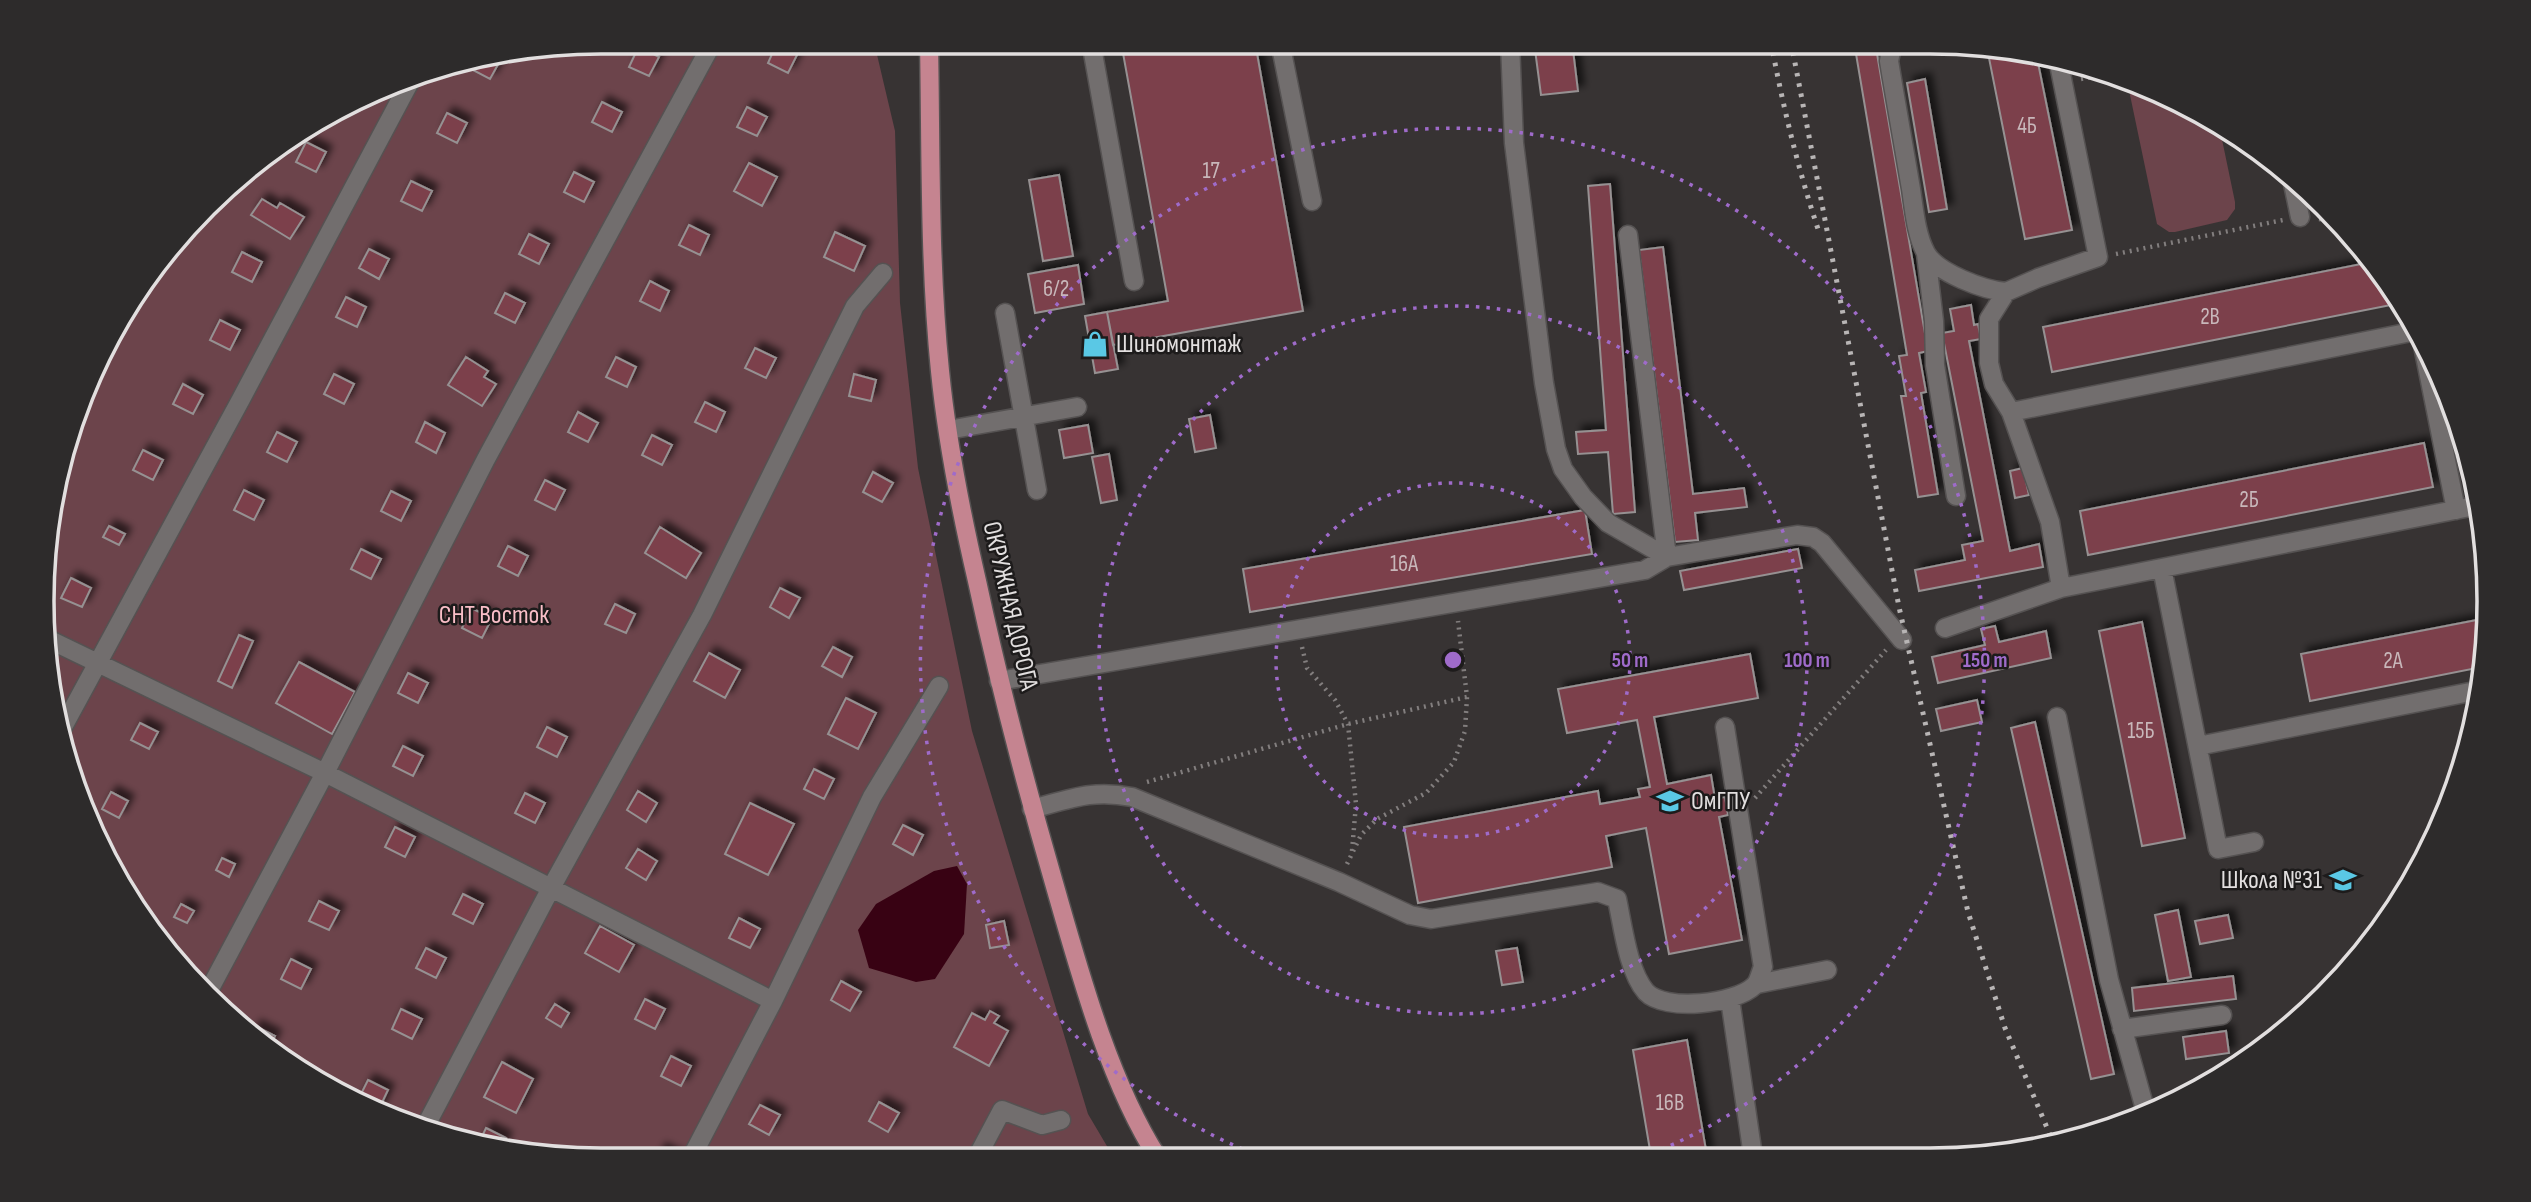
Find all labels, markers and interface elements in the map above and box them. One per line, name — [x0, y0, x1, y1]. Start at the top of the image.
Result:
house number: 4Б — [2017, 112, 2037, 140]
house number: 17 — [1202, 157, 1220, 185]
house number: 6/2 — [1043, 275, 1069, 303]
house number: 2В — [2200, 303, 2220, 331]
shop icon: Шиномонтаж — [1080, 329, 1110, 359]
place label: Шиномонтаж — [1116, 329, 1241, 360]
house number: 2Б — [2239, 486, 2259, 514]
street label: ОКРУЖНАЯ ДОРОГА — [976, 519, 1045, 694]
house number: 16А — [1390, 550, 1418, 578]
park label: СНТ Восток — [439, 600, 549, 631]
house number: 2А — [2383, 647, 2403, 675]
centre of rings — [1441, 648, 1465, 672]
text: 50 m — [1612, 648, 1648, 673]
text: 100 m — [1784, 648, 1830, 673]
text: 150 m — [1963, 648, 2007, 673]
house number: 15Б — [2127, 717, 2155, 745]
school or university icon: ОмГПУ — [1655, 786, 1685, 816]
place label: ОмГПУ — [1691, 786, 1750, 817]
place label: Школа №31 — [2221, 865, 2322, 896]
school or university icon: Школа №31 — [2328, 865, 2358, 895]
house number: 16В — [1656, 1089, 1684, 1117]

